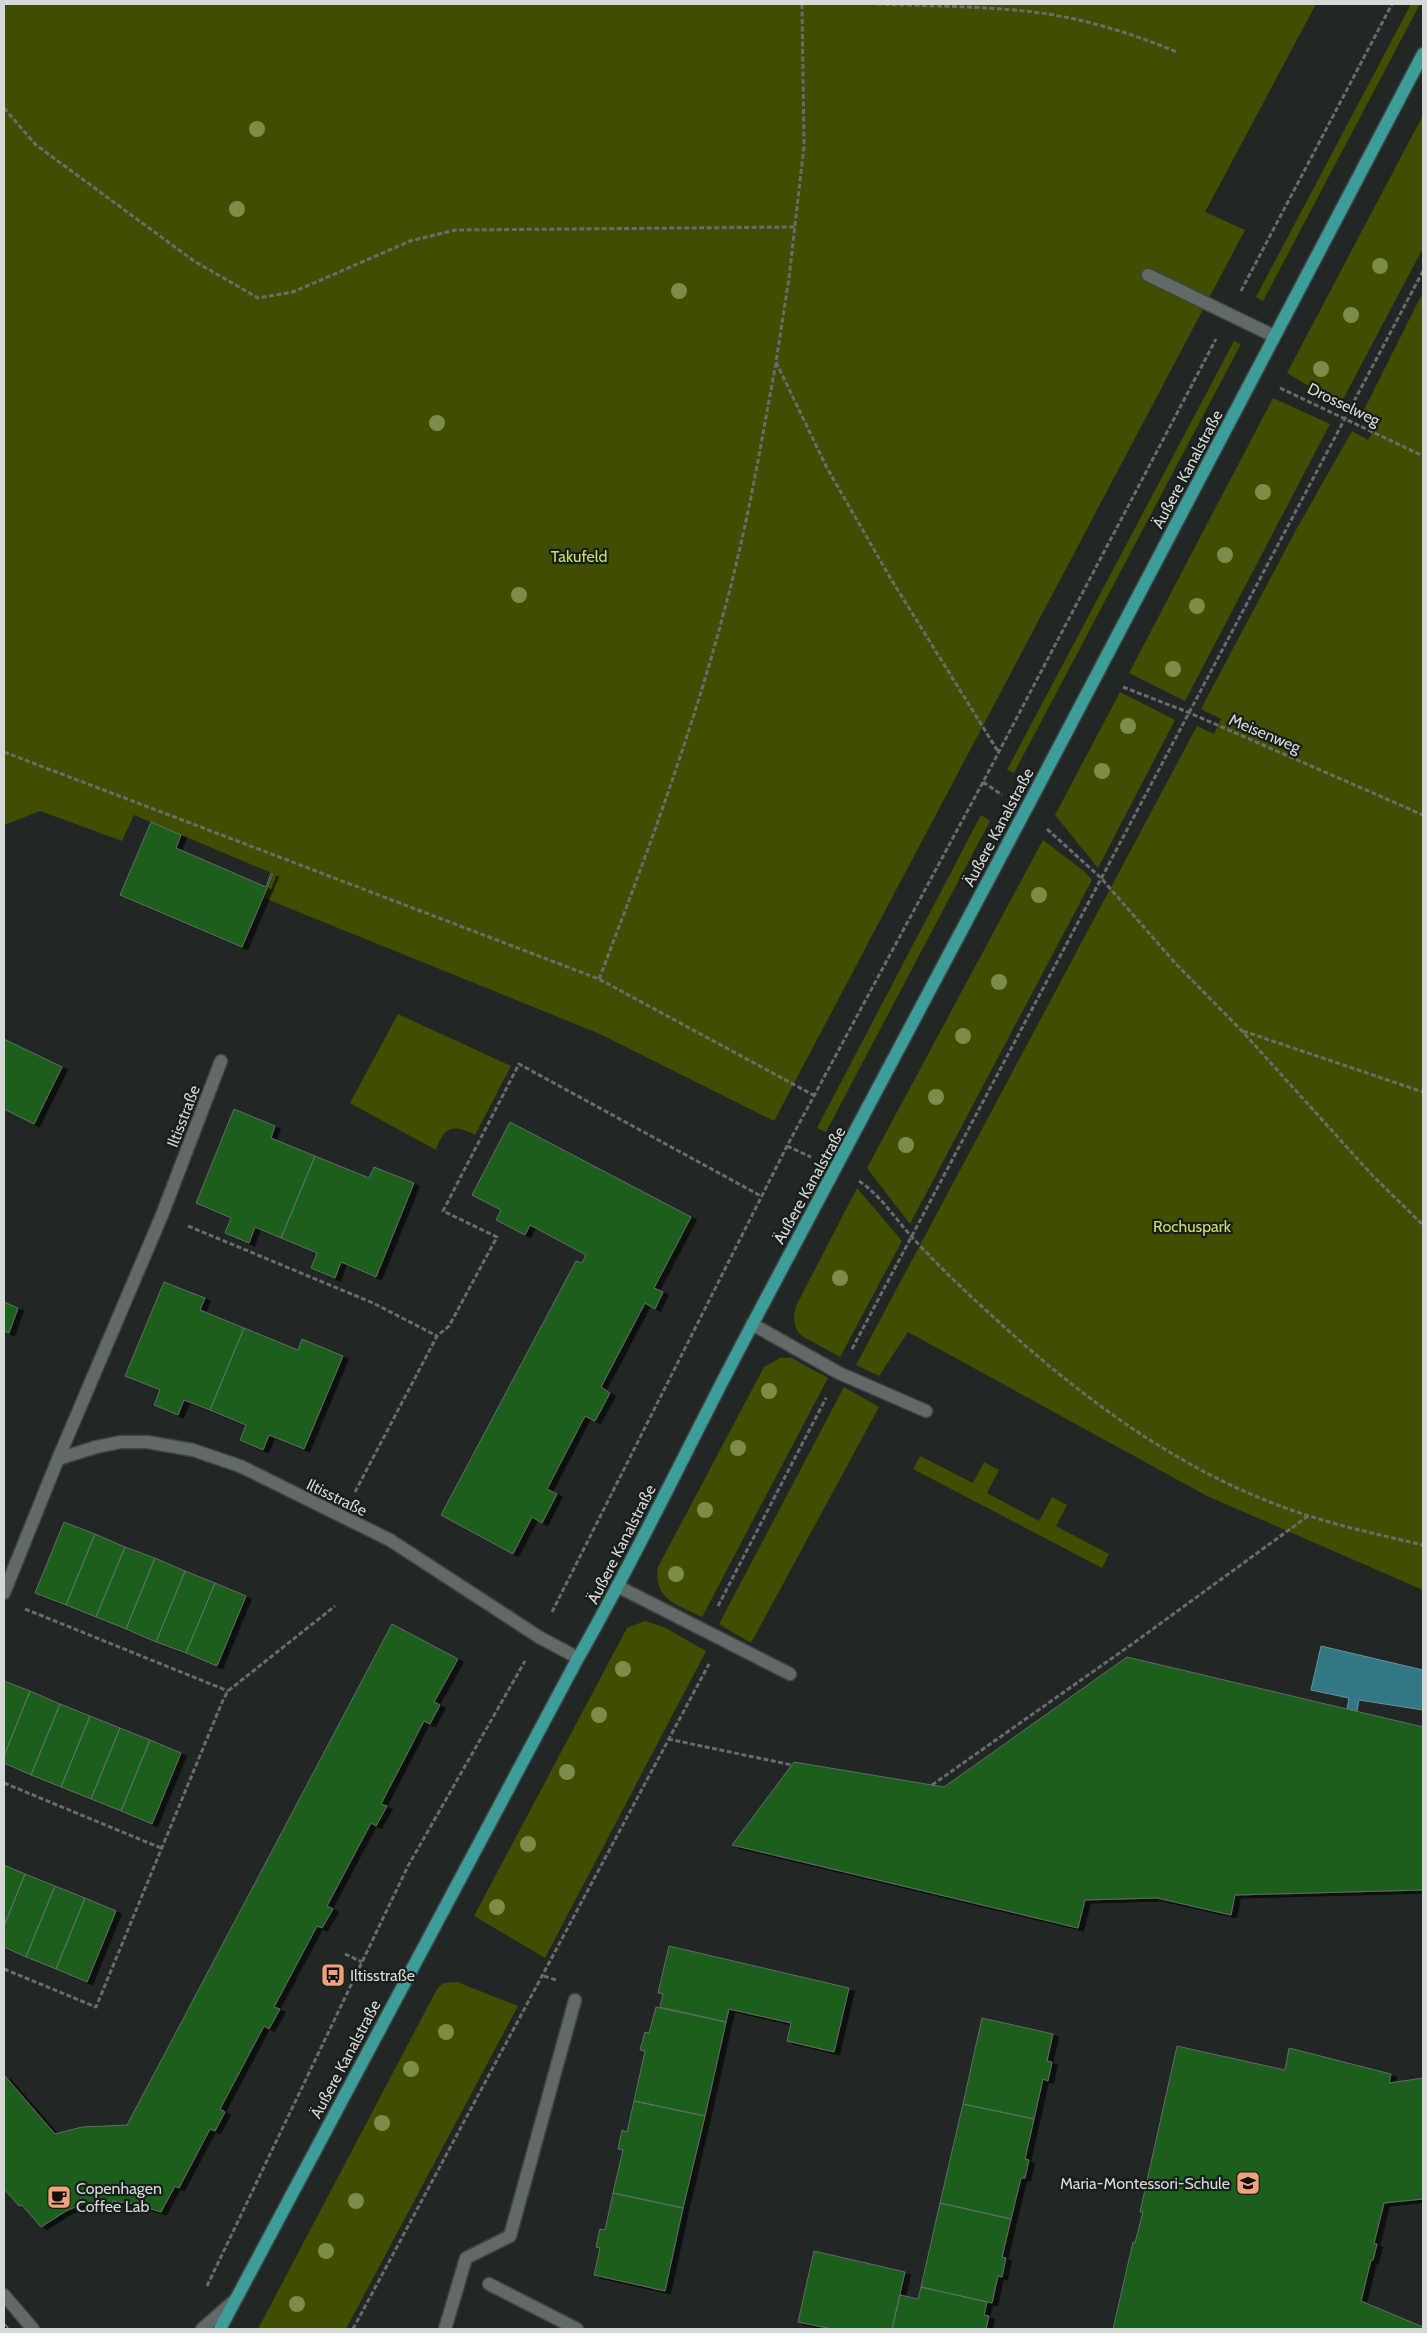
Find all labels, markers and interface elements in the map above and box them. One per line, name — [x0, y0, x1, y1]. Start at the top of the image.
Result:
street label: Drosselweg — [1305, 379, 1384, 431]
street label: Äußere Kanalstraße — [1148, 407, 1227, 532]
park label: Takufeld — [551, 547, 607, 566]
street label: Meisenweg — [1226, 710, 1304, 757]
street label: Äußere Kanalstraße — [959, 765, 1038, 890]
street label: Iltisstraße — [163, 1082, 204, 1150]
street label: Äußere Kanalstraße — [769, 1123, 850, 1247]
park label: Rochuspark — [1153, 1217, 1232, 1236]
street label: Iltisstraße — [303, 1475, 370, 1520]
street label: Äußere Kanalstraße — [583, 1481, 660, 1607]
bus stop icon: Iltisstraße — [320, 1962, 346, 1988]
place label: Iltisstraße — [350, 1966, 415, 1985]
street label: Äußere Kanalstraße — [306, 1997, 385, 2122]
school or university icon: Maria-Montessori-Schule — [1235, 2170, 1261, 2196]
place label: Maria-Montessori-Schule — [1060, 2174, 1230, 2193]
place label: Copenhagen Coffee Lab — [76, 2179, 162, 2216]
cafe icon: Copenhagen Coffee Lab — [46, 2184, 72, 2210]

